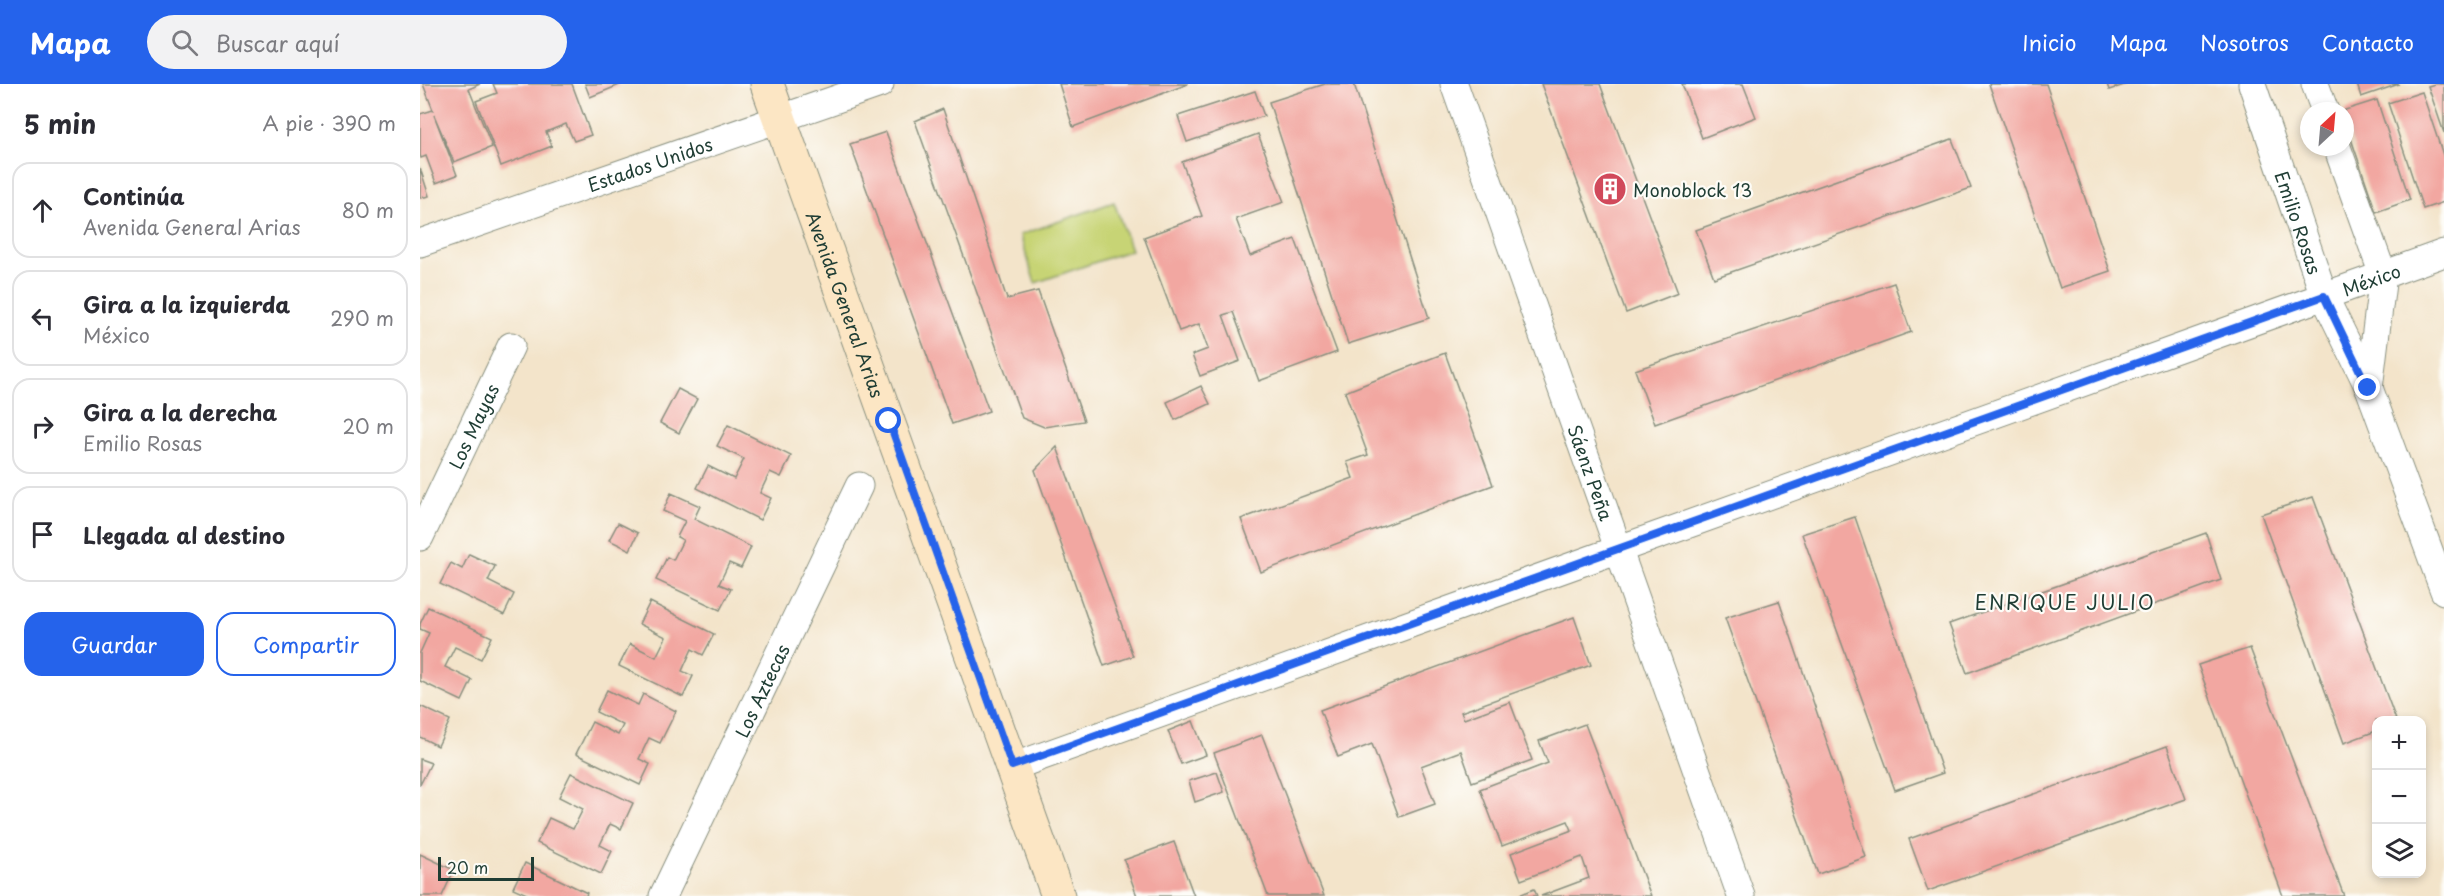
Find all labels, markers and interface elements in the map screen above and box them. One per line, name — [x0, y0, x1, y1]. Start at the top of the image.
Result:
search box — [147, 15, 567, 69]
text: Mapa — [30, 21, 111, 64]
icon: search — [168, 26, 201, 59]
text: Buscar aquí — [216, 26, 340, 59]
text: Inicio — [2022, 26, 2076, 58]
text: Mapa — [2109, 26, 2167, 58]
text: Nosotros — [2200, 26, 2289, 58]
text: Contacto — [2322, 26, 2414, 58]
north arrow — [2300, 102, 2354, 156]
text: 5 min — [24, 104, 96, 143]
text: A pie · 390 m — [262, 108, 396, 138]
street label: Estados Unidos — [584, 130, 716, 198]
street label: Emilio Rosas — [2269, 167, 2329, 277]
building icon: Monoblock 13 — [1592, 171, 1628, 207]
place label: Monoblock 13 — [1633, 176, 1752, 203]
text: Continúa — [83, 179, 185, 212]
icon: ahead — [26, 194, 59, 227]
text: 80 m — [342, 195, 394, 225]
street label: Avenida General Arias — [800, 207, 892, 401]
text: Avenida General Arias — [83, 212, 301, 242]
street label: México — [2338, 256, 2404, 302]
text: Gira a la izquierda — [83, 287, 290, 320]
icon: left — [26, 302, 59, 335]
text: 290 m — [330, 303, 394, 333]
text: México — [83, 320, 150, 350]
route end — [2354, 374, 2380, 400]
street label: Los Mayas — [441, 379, 505, 473]
text: Gira a la derecha — [83, 395, 277, 428]
route start — [875, 407, 901, 433]
icon: right — [26, 410, 59, 443]
text: 20 m — [342, 411, 394, 441]
street label: Sáenz Peña — [1562, 421, 1621, 525]
text: Emilio Rosas — [83, 428, 202, 458]
icon: arrive — [26, 518, 59, 551]
text: Llegada al destino — [83, 518, 285, 551]
district label: ENRIQUE JULIO — [1975, 587, 2155, 617]
button: Guardar — [24, 612, 204, 676]
button: Compartir — [216, 612, 396, 676]
street label: Los Aztecas — [727, 639, 795, 741]
map controls — [2372, 716, 2426, 878]
button: + — [2372, 716, 2426, 770]
button: − — [2372, 770, 2426, 824]
button: layers — [2372, 824, 2426, 878]
scale bar — [438, 854, 534, 882]
text: 20 m — [447, 855, 488, 879]

